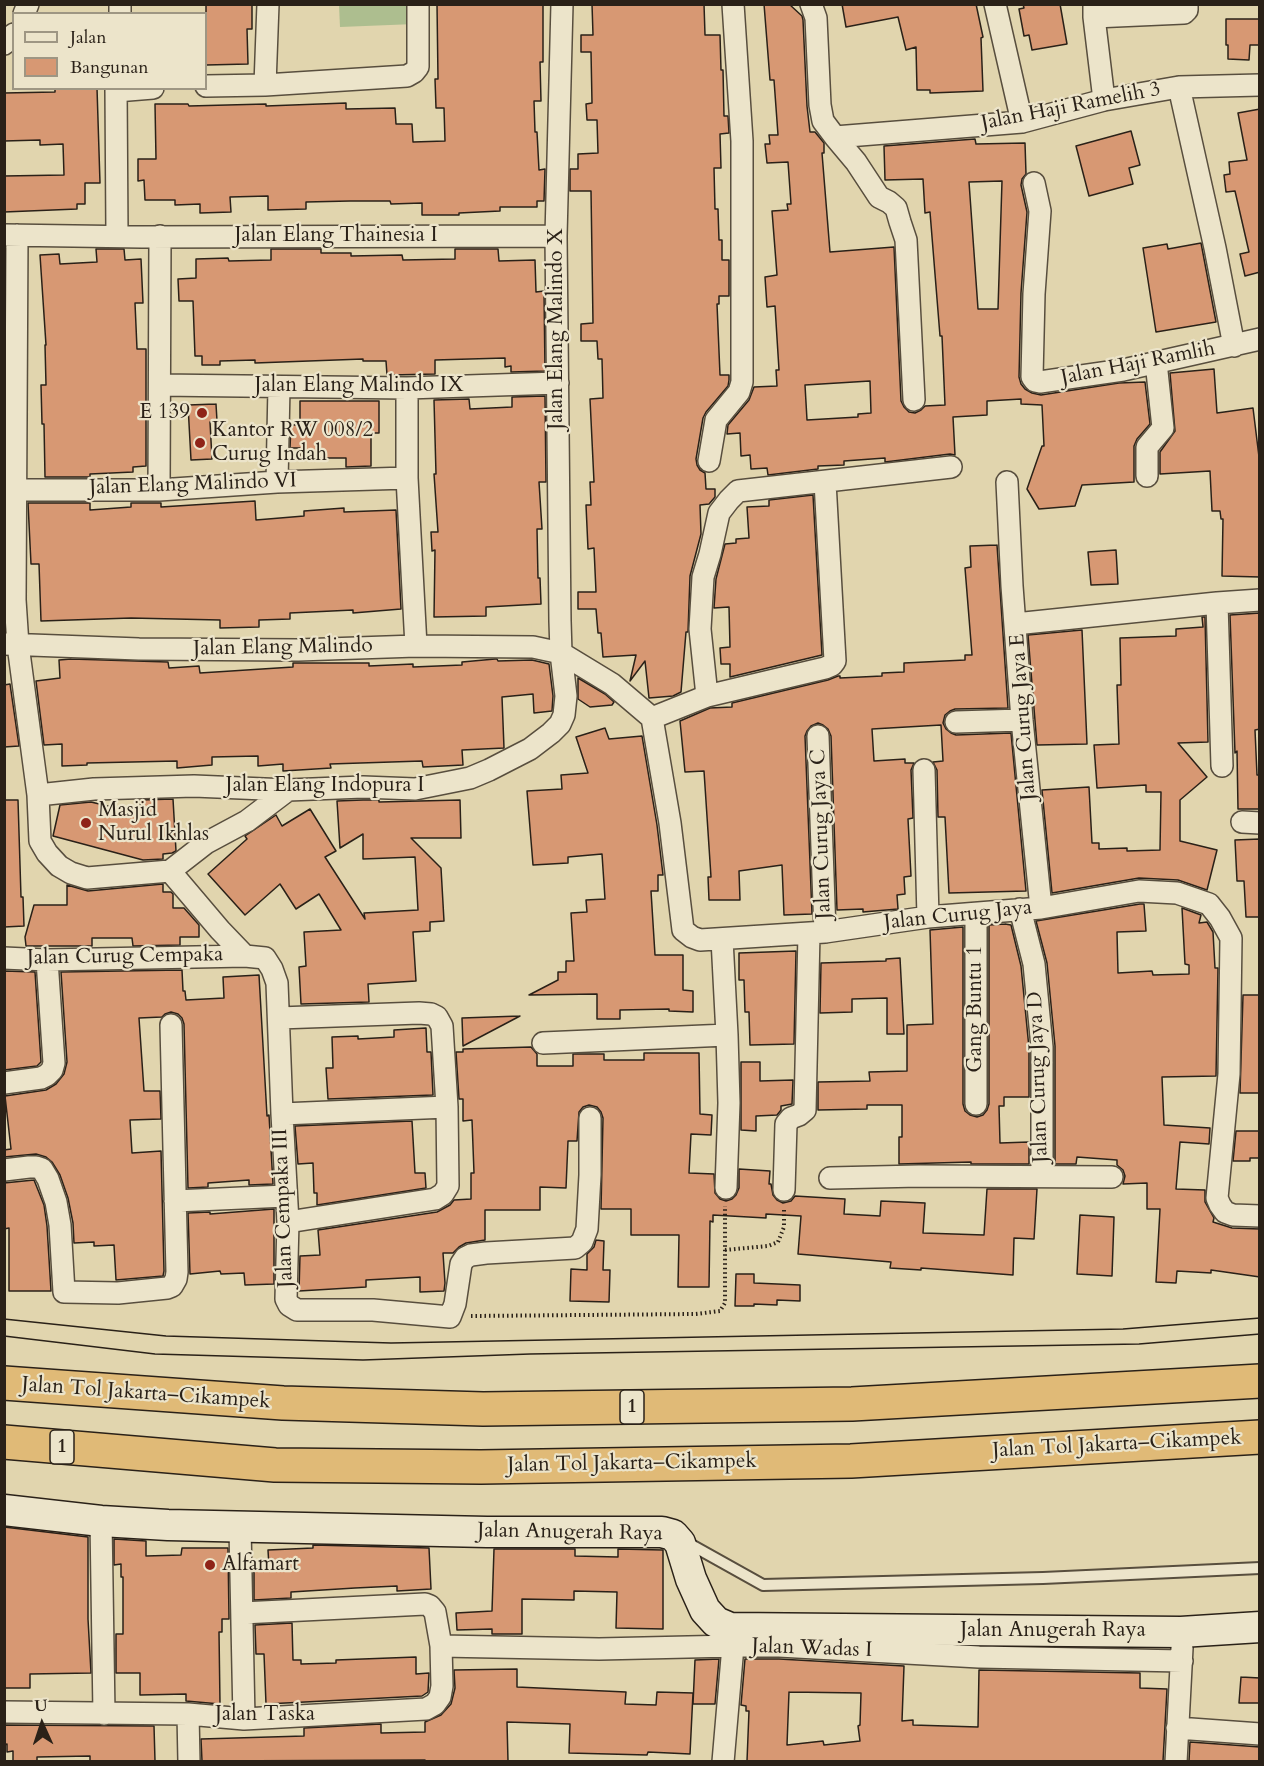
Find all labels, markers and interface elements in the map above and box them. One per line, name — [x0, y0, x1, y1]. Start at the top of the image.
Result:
legend — [12, 12, 207, 90]
text: Jalan — [70, 25, 106, 50]
text: Bangunan — [70, 55, 148, 80]
street label: Jalan Haji Ramelih 3 — [979, 77, 1163, 137]
street label: Jalan Elang Thainesia I — [234, 223, 438, 249]
street label: Jalan Elang Malindo X — [544, 228, 570, 430]
street label: Jalan Haji Ramlih — [1059, 337, 1217, 391]
street label: Jalan Elang Malindo IX — [255, 373, 463, 399]
place label: E 139 — [139, 400, 190, 426]
marker: E 139 — [195, 406, 209, 420]
place label: Kantor RW 008/2 Curug Indah — [212, 418, 373, 468]
marker: Kantor RW 008/2 Curug Indah — [193, 436, 207, 450]
street label: Jalan Elang Malindo VI — [89, 469, 297, 501]
street label: Jalan Curug Jaya E — [1006, 633, 1042, 801]
street label: Jalan Elang Malindo — [193, 634, 373, 662]
street label: Jalan Curug Jaya C — [806, 748, 838, 920]
street label: Jalan Elang Indopura I — [226, 773, 424, 799]
place label: Masjid Nurul Ikhlas — [98, 798, 209, 848]
marker: Masjid Nurul Ikhlas — [79, 816, 93, 830]
street label: Jalan Curug Jaya — [883, 896, 1033, 936]
street label: Jalan Curug Cempaka — [27, 943, 223, 971]
street label: Gang Buntu 1 — [963, 945, 989, 1073]
street label: Jalan Curug Jaya D — [1023, 991, 1055, 1163]
street label: Jalan Cempaka III — [269, 1128, 299, 1288]
street label: Jalan Tol Jakarta–Cikampek — [21, 1373, 271, 1415]
road number: 1 — [620, 1390, 644, 1424]
street label: Jalan Tol Jakarta–Cikampek — [992, 1426, 1242, 1464]
road number: 1 — [50, 1430, 74, 1464]
street label: Jalan Tol Jakarta–Cikampek — [507, 1449, 757, 1479]
street label: Jalan Anugerah Raya — [477, 1519, 663, 1547]
place label: Alfamart — [222, 1552, 299, 1578]
marker: Alfamart — [203, 1558, 217, 1572]
street label: Jalan Anugerah Raya — [960, 1618, 1146, 1644]
street label: Jalan Wadas I — [751, 1634, 873, 1664]
north arrow — [12, 1694, 72, 1754]
text: U — [34, 1695, 48, 1717]
street label: Jalan Taska — [215, 1702, 315, 1728]

